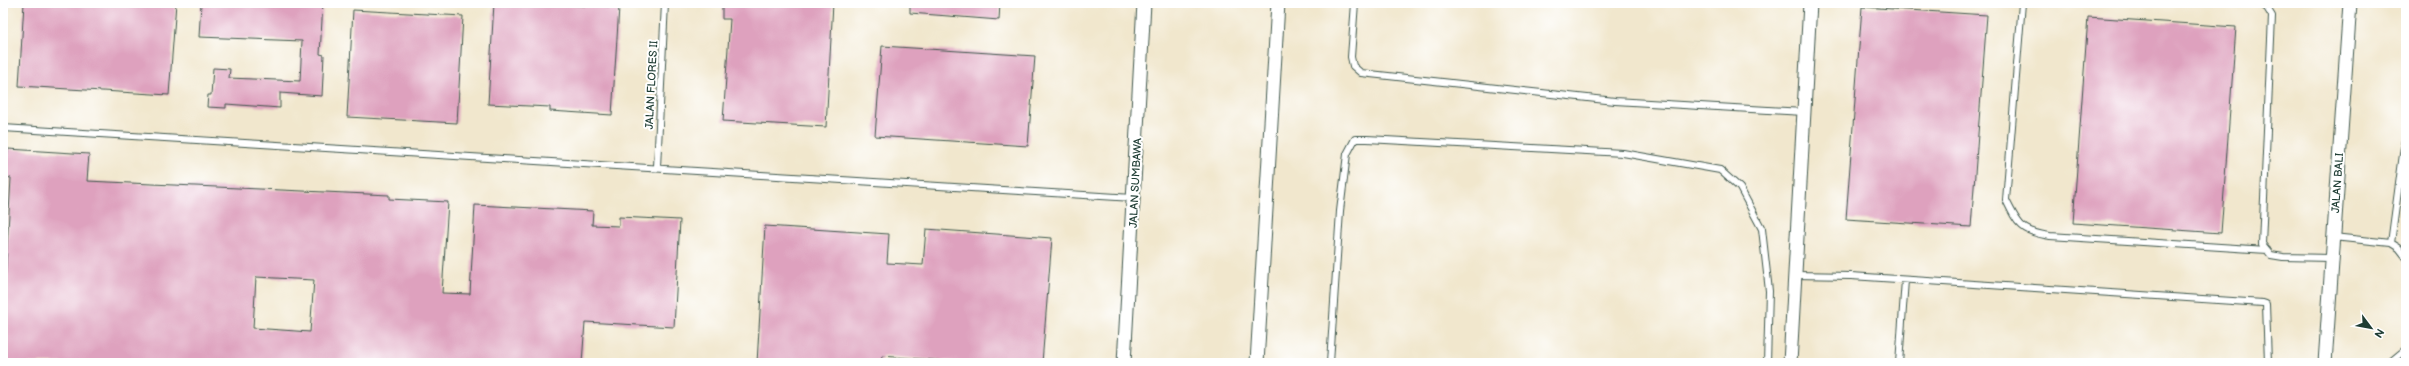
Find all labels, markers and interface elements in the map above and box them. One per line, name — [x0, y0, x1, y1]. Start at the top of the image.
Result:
street label: JALAN FLORES II — [643, 40, 660, 130]
street label: JALAN SUMBAWA — [1127, 138, 1144, 228]
street label: JALAN BALI — [2329, 152, 2346, 214]
north arrow — [2351, 308, 2391, 348]
text: N — [2371, 326, 2387, 340]

